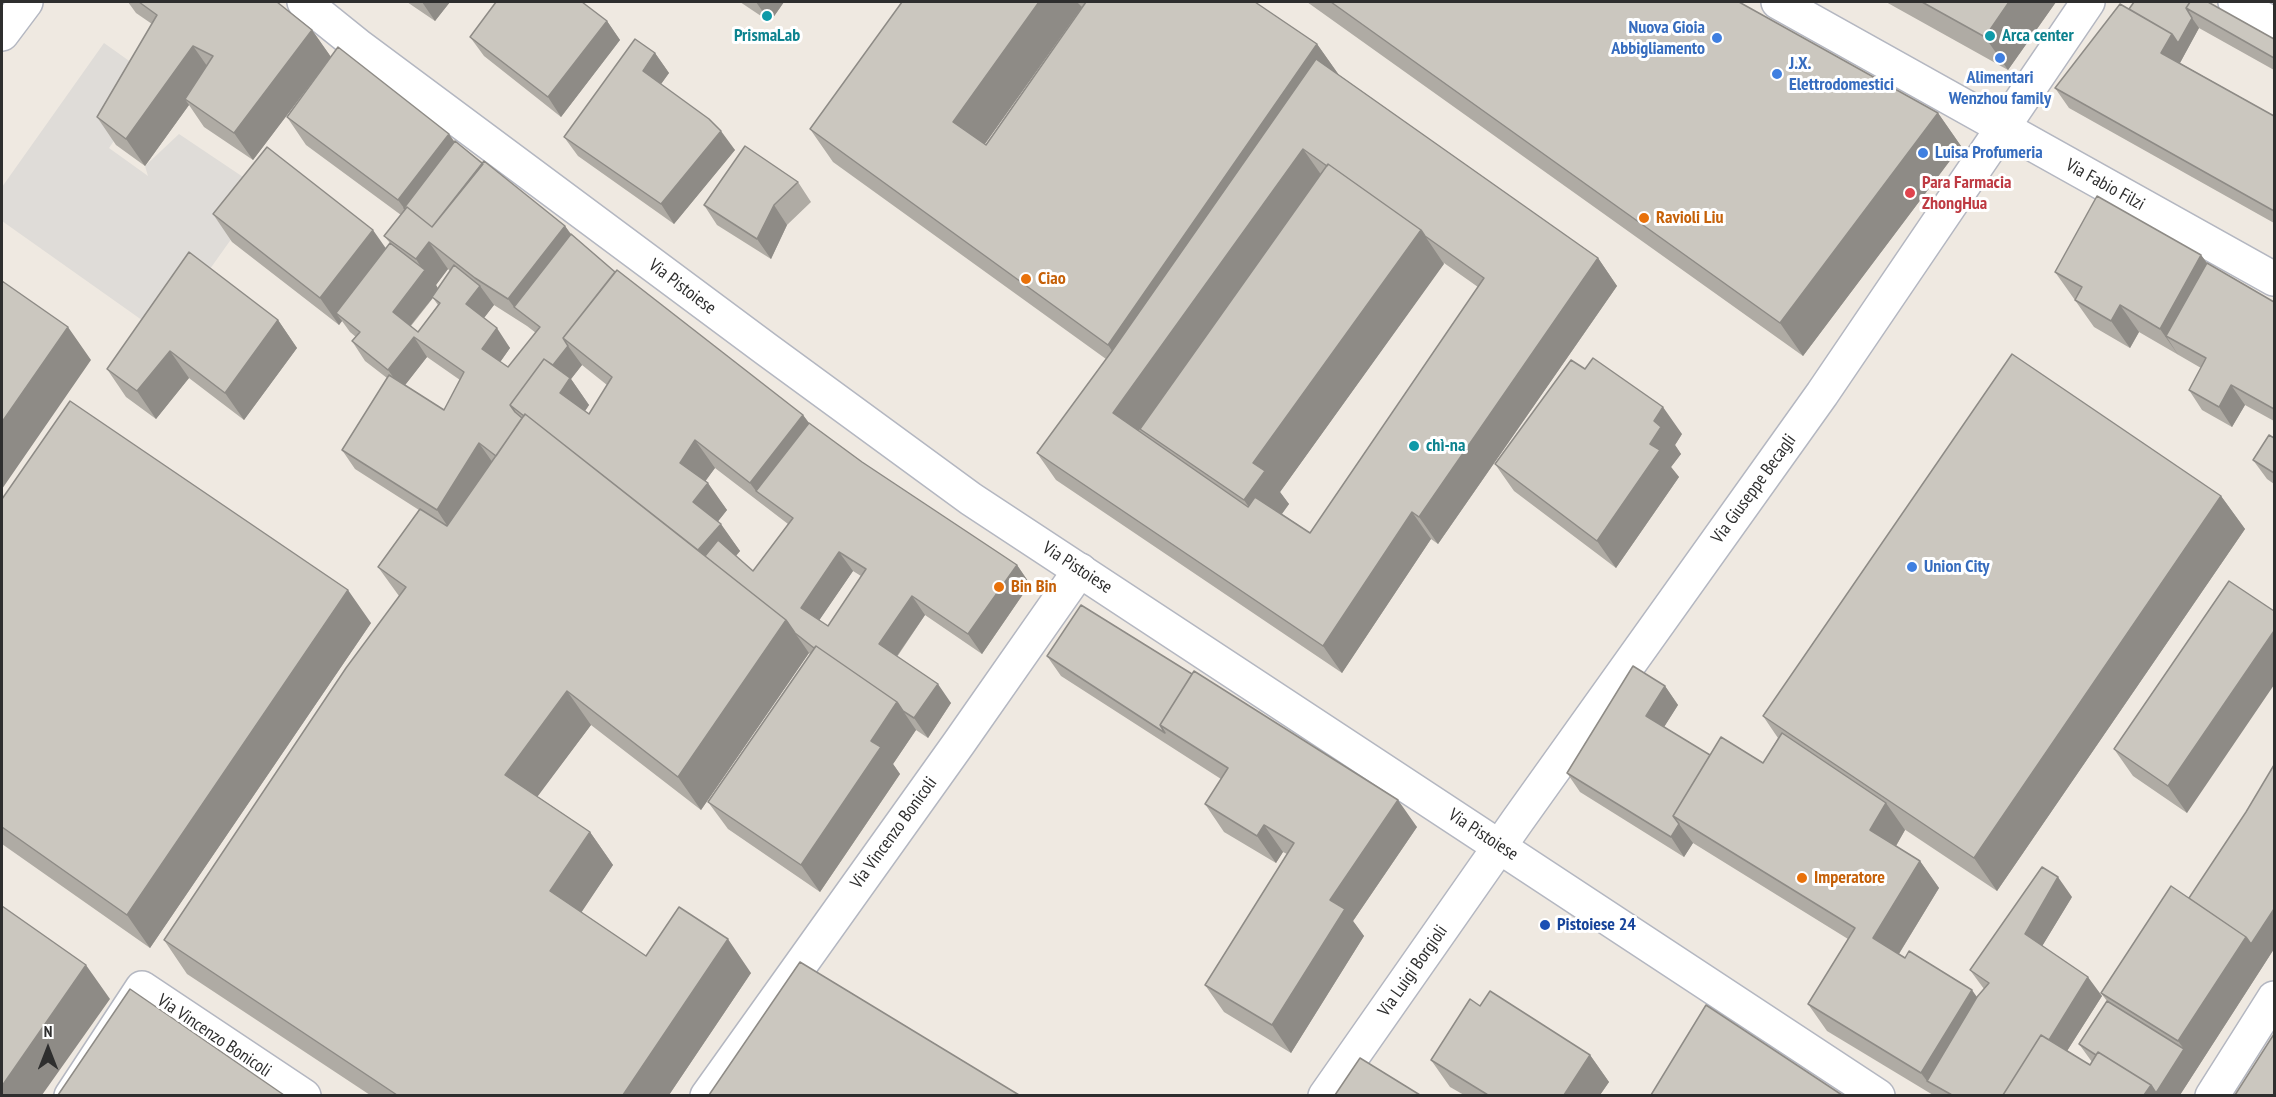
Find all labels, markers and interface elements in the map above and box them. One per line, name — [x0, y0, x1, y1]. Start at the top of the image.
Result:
marker: PrismaLab — [760, 9, 774, 23]
place label: Nuova Gioia Abbigliamento — [1611, 17, 1705, 60]
place label: PrismaLab — [734, 25, 800, 47]
place label: Arca center — [2002, 25, 2074, 47]
marker: Arca center — [1983, 29, 1997, 43]
marker: Nuova Gioia Abbigliamento — [1710, 31, 1724, 45]
marker: Alimentari Wenzhou family — [1993, 51, 2007, 65]
place label: J.X. Elettrodomestici — [1789, 53, 1894, 96]
marker: J.X. Elettrodomestici — [1770, 67, 1784, 81]
place label: Alimentari Wenzhou family — [1949, 67, 2051, 110]
place label: Luisa Profumeria — [1935, 142, 2043, 164]
marker: Luisa Profumeria — [1916, 146, 1930, 160]
street label: Via Fabio Filzi — [2062, 154, 2148, 216]
place label: Para Farmacia ZhongHua — [1922, 172, 2011, 214]
marker: Para Farmacia ZhongHua — [1903, 186, 1917, 200]
place label: Ravioli Liu — [1656, 207, 1724, 229]
marker: Ravioli Liu — [1637, 211, 1651, 225]
street label: Via Pistoiese — [644, 255, 720, 319]
place label: Ciao — [1038, 268, 1066, 290]
marker: Ciao — [1019, 272, 1033, 286]
street label: Via Giuseppe Becagli — [1707, 430, 1801, 548]
place label: chì-na — [1426, 435, 1465, 457]
marker: chì-na — [1407, 439, 1421, 453]
street label: Via Pistoiese — [1038, 537, 1116, 599]
place label: Union City — [1924, 556, 1990, 578]
marker: Union City — [1905, 560, 1919, 574]
place label: Bin Bin — [1011, 576, 1057, 598]
marker: Bin Bin — [992, 580, 1006, 594]
street label: Via Vincenzo Bonicoli — [846, 773, 942, 893]
street label: Via Pistoiese — [1444, 804, 1522, 866]
place label: Imperatore — [1814, 867, 1885, 889]
marker: Imperatore — [1795, 871, 1809, 885]
place label: Pistoiese 24 — [1557, 914, 1636, 936]
marker: Pistoiese 24 — [1538, 918, 1552, 932]
street label: Via Luigi Borgioli — [1374, 921, 1452, 1021]
street label: Via Vincenzo Bonicoli — [153, 990, 275, 1082]
north arrow — [18, 1019, 78, 1079]
text: N — [44, 1021, 52, 1041]

